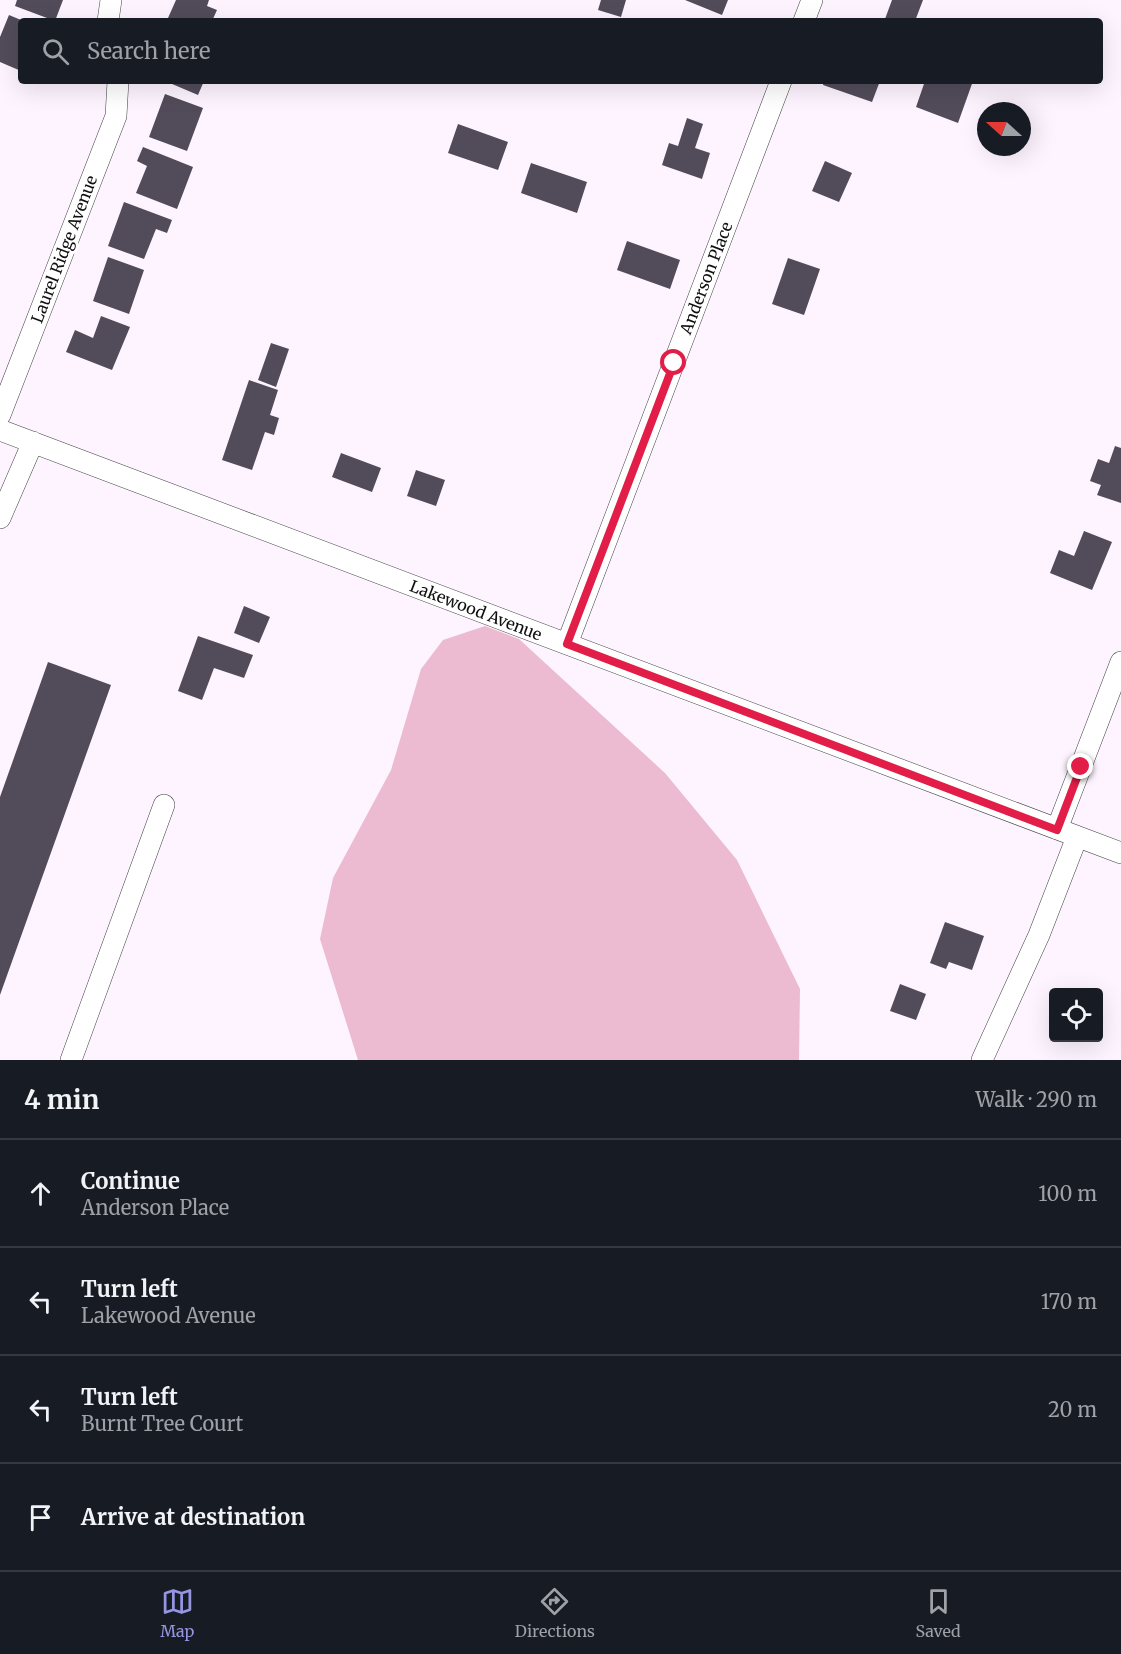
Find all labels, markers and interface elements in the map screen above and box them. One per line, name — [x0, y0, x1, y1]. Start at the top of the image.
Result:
search box — [18, 18, 1103, 84]
icon: search — [39, 35, 72, 68]
text: Search here — [87, 37, 210, 65]
north arrow — [977, 102, 1031, 156]
street label: Laurel Ridge Avenue — [27, 172, 101, 326]
street label: Anderson Place — [675, 219, 737, 338]
route start — [660, 349, 686, 375]
street label: Lakewood Avenue — [407, 576, 545, 644]
route end — [1067, 753, 1093, 779]
map controls — [1049, 988, 1103, 1042]
button: locate — [1049, 988, 1103, 1042]
text: 4 min — [24, 1083, 99, 1116]
text: Walk · 290 m — [975, 1087, 1097, 1112]
text: Continue — [81, 1167, 180, 1195]
icon: ahead — [24, 1177, 57, 1210]
text: 100 m — [1038, 1181, 1097, 1206]
text: Anderson Place — [81, 1195, 229, 1220]
text: Turn left — [81, 1275, 178, 1303]
icon: left — [24, 1285, 57, 1318]
text: 170 m — [1041, 1289, 1097, 1314]
text: Lakewood Avenue — [81, 1303, 256, 1328]
text: Turn left — [81, 1383, 178, 1411]
icon: left — [24, 1393, 57, 1426]
text: 20 m — [1048, 1397, 1097, 1422]
text: Burnt Tree Court — [81, 1411, 243, 1436]
icon: arrive — [24, 1501, 57, 1534]
text: Arrive at destination — [81, 1503, 305, 1531]
tab: Map — [160, 1585, 194, 1641]
tab: Directions — [515, 1585, 595, 1641]
tab: Saved — [915, 1585, 961, 1641]

